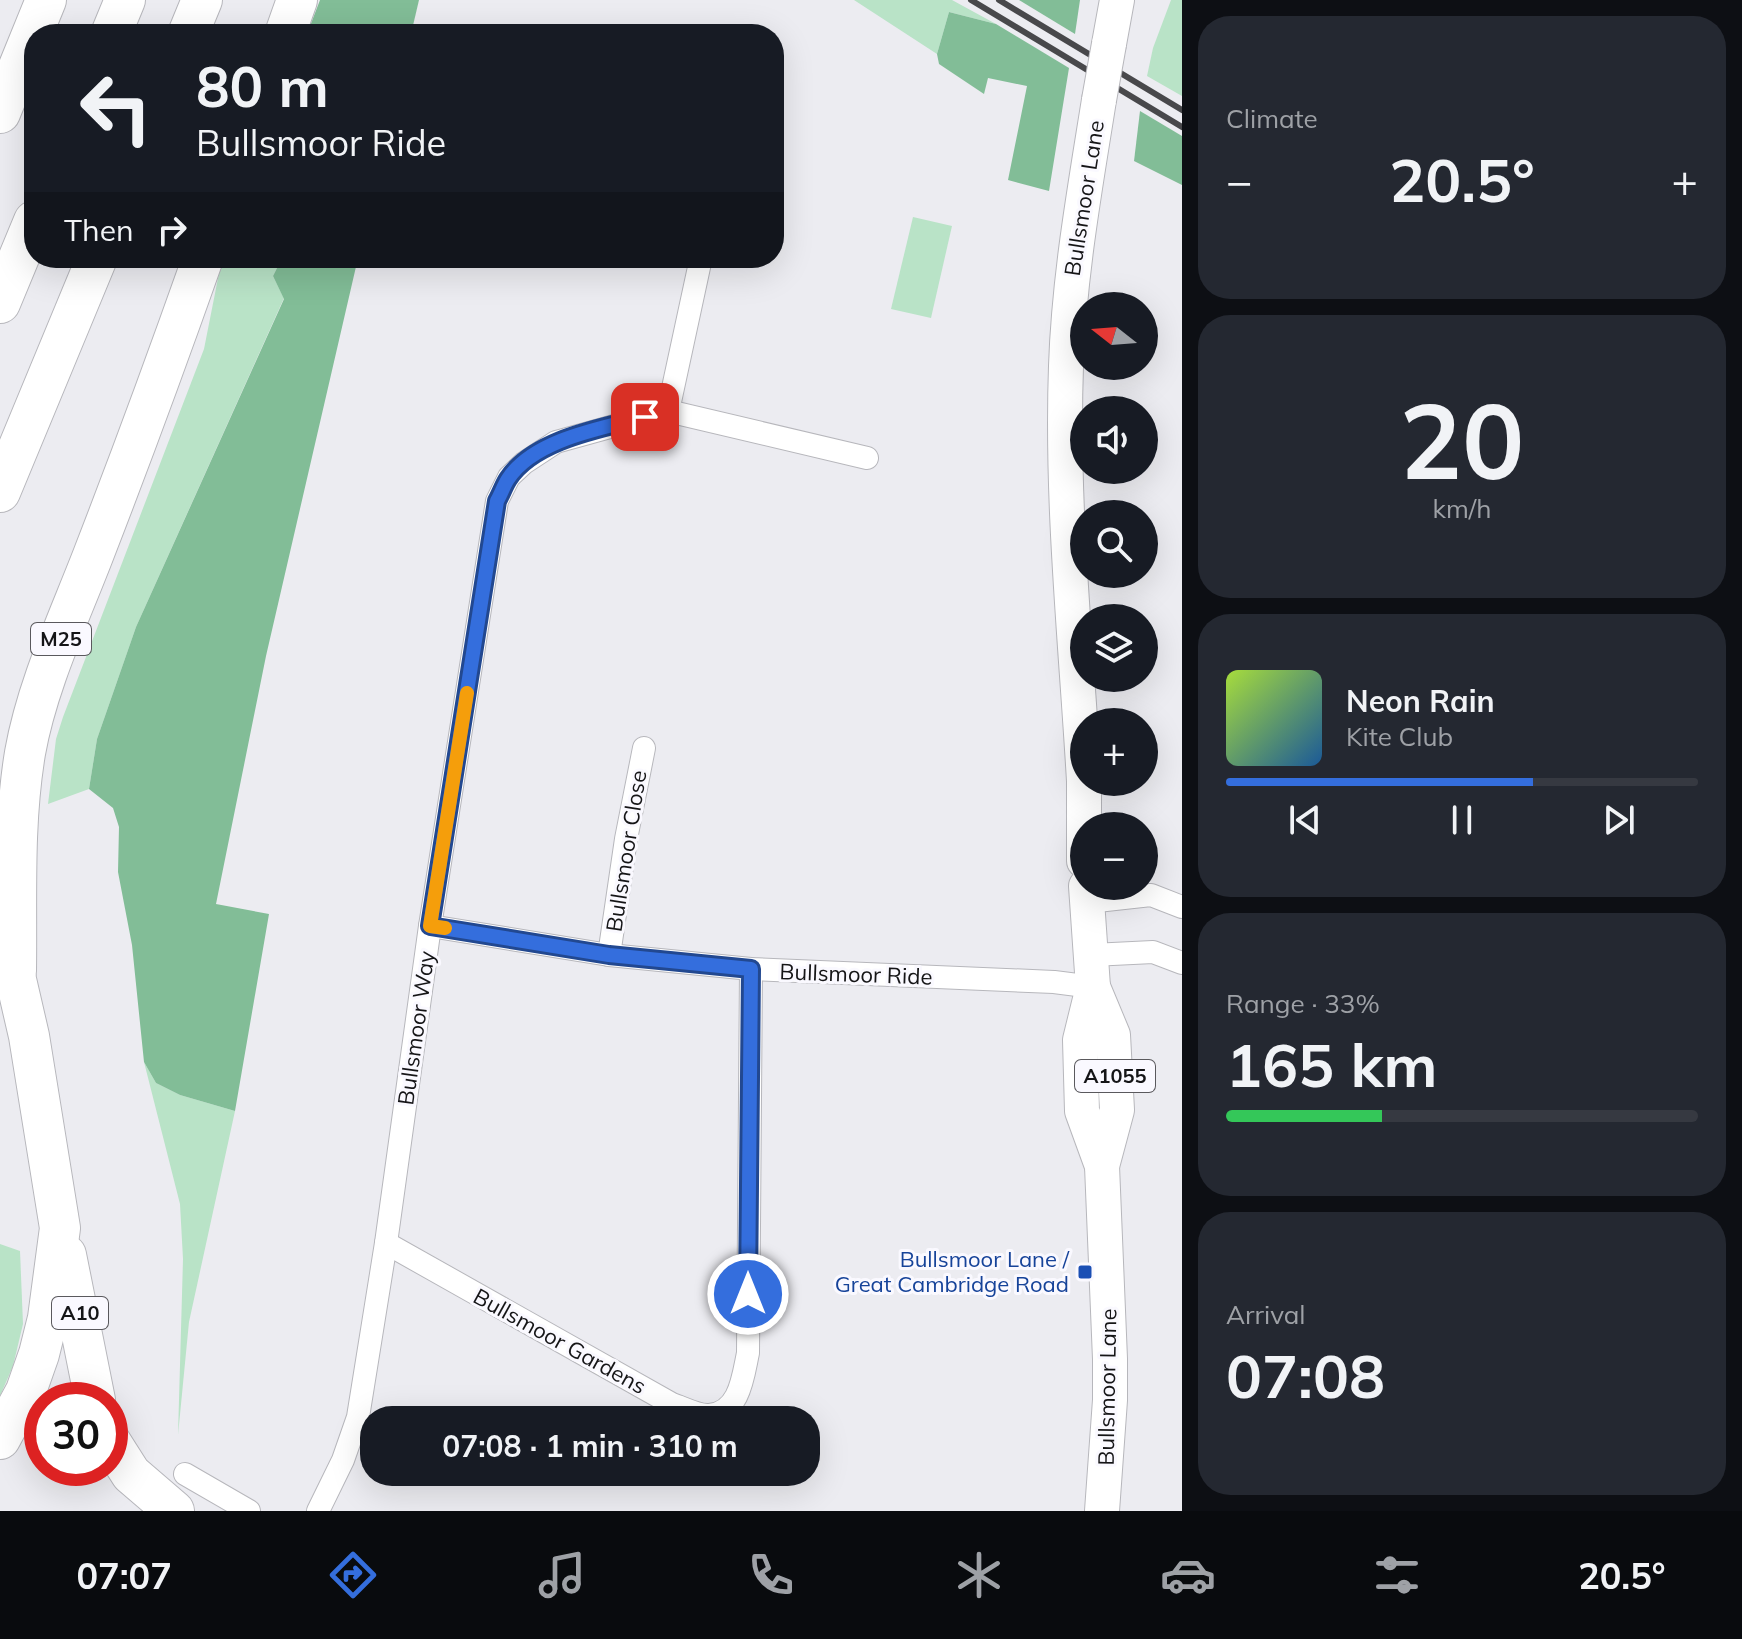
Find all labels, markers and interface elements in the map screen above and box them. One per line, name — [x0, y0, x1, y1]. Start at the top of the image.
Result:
text: 80 m — [196, 51, 329, 121]
icon: left — [64, 56, 168, 160]
text: Climate — [1226, 102, 1318, 135]
street label: Bullsmoor Lane — [1058, 118, 1110, 278]
text: Bullsmoor Ride — [196, 120, 446, 165]
text: 20.5° — [1389, 142, 1535, 217]
text: − — [1226, 153, 1252, 208]
text: + — [1672, 153, 1698, 208]
icon: right — [150, 208, 194, 252]
text: Then — [64, 211, 134, 249]
north arrow — [1070, 292, 1158, 380]
map controls — [1070, 292, 1158, 900]
text: 20 — [1400, 374, 1524, 505]
pin — [611, 383, 679, 451]
icon: arrive — [623, 395, 667, 439]
button: sound — [1070, 396, 1158, 484]
text: km/h — [1433, 492, 1491, 525]
button: search — [1070, 500, 1158, 588]
button: layers — [1070, 604, 1158, 692]
road number: M25 — [31, 623, 91, 655]
text: Neon Rain — [1346, 682, 1495, 720]
button: + — [1070, 708, 1158, 796]
text: Kite Club — [1346, 720, 1453, 753]
street label: Bullsmoor Close — [599, 768, 653, 934]
icon: previous — [1283, 798, 1327, 842]
icon: pause — [1440, 798, 1484, 842]
icon: next — [1597, 798, 1641, 842]
button: − — [1070, 812, 1158, 900]
street label: Bullsmoor Way — [391, 949, 441, 1107]
street label: Bullsmoor Ride — [779, 957, 933, 991]
text: Range · 33% — [1226, 987, 1380, 1020]
text: 165 km — [1226, 1027, 1438, 1102]
road number: A1055 — [1075, 1060, 1155, 1092]
place label: Bullsmoor Lane / Great Cambridge Road — [835, 1245, 1070, 1298]
position arrow — [706, 1252, 790, 1336]
marker: Bullsmoor Lane / Great Cambridge Road — [1076, 1263, 1094, 1281]
street label: Bullsmoor Gardens — [469, 1282, 651, 1400]
road number: A10 — [52, 1297, 108, 1329]
text: Arrival — [1226, 1298, 1306, 1331]
street label: Bullsmoor Lane — [1092, 1308, 1122, 1466]
text: 07:08 — [1226, 1338, 1385, 1413]
speed limit sign: 30 — [24, 1382, 128, 1486]
text: 07:08 · 1 min · 310 m — [442, 1427, 738, 1465]
icon: directions — [325, 1547, 381, 1603]
icon: music — [534, 1547, 590, 1603]
icon: phone — [743, 1547, 799, 1603]
icon: climate — [951, 1547, 1007, 1603]
icon: car — [1160, 1547, 1216, 1603]
icon: filters — [1369, 1547, 1425, 1603]
text: 07:07 — [76, 1553, 172, 1598]
text: 20.5° — [1578, 1553, 1666, 1598]

